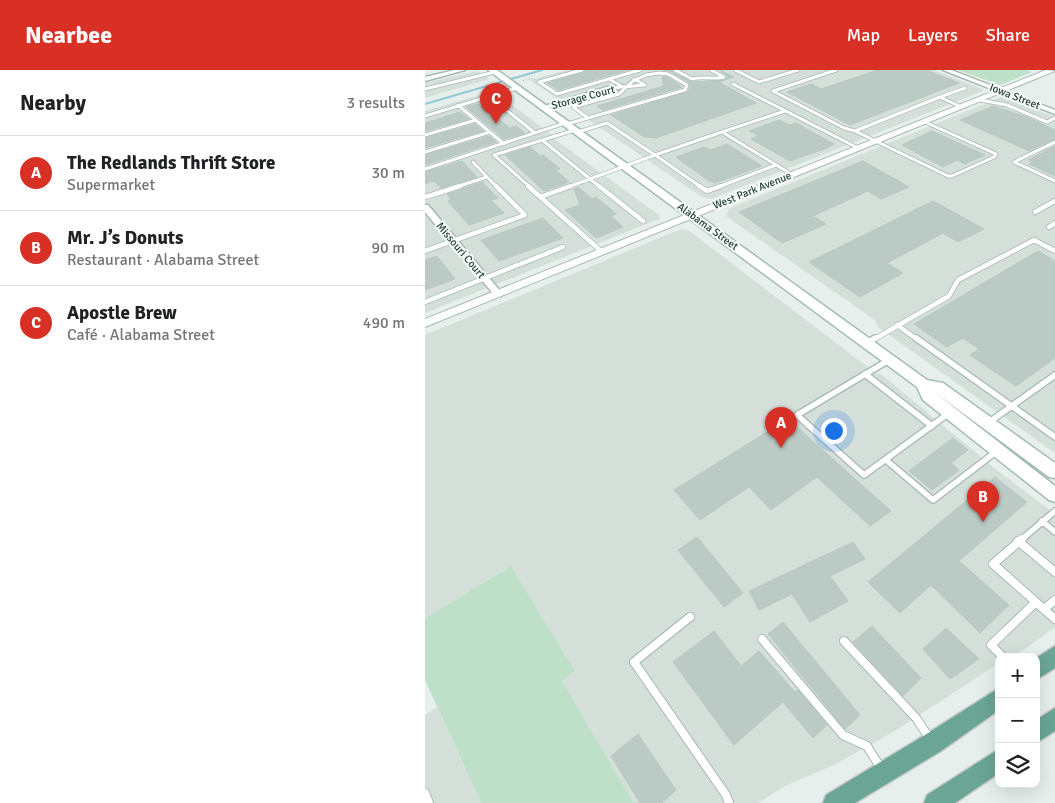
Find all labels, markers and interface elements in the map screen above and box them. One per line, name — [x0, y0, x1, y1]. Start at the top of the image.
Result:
text: Nearbee — [25, 20, 112, 50]
text: Map — [847, 24, 880, 46]
text: Layers — [908, 24, 958, 46]
text: Share — [986, 24, 1030, 46]
street label: Iowa Street — [988, 81, 1042, 112]
pin: C — [480, 83, 512, 124]
street label: Storage Court — [550, 83, 616, 112]
text: Nearby — [20, 90, 86, 116]
text: 3 results — [346, 93, 405, 113]
text: The Redlands Thrift Store — [67, 151, 276, 175]
text: A — [31, 163, 41, 183]
text: 30 m — [371, 163, 405, 183]
street label: West Park Avenue — [711, 169, 793, 212]
text: Supermarket — [67, 175, 155, 195]
street label: Alabama Street — [675, 200, 741, 253]
street label: Missouri Court — [433, 220, 488, 281]
text: Mr. J’s Donuts — [67, 226, 183, 250]
text: B — [31, 238, 41, 258]
text: 90 m — [371, 238, 405, 258]
text: Restaurant · Alabama Street — [67, 250, 259, 270]
text: Apostle Brew — [67, 301, 177, 325]
text: C — [31, 313, 41, 333]
text: 490 m — [363, 313, 405, 333]
text: Café · Alabama Street — [67, 325, 215, 345]
pin: A — [765, 407, 797, 448]
your location — [821, 418, 847, 444]
pin: B — [967, 481, 999, 522]
map controls — [995, 653, 1040, 788]
button: + — [995, 653, 1040, 698]
button: − — [995, 698, 1040, 743]
button: layers — [995, 743, 1040, 788]

